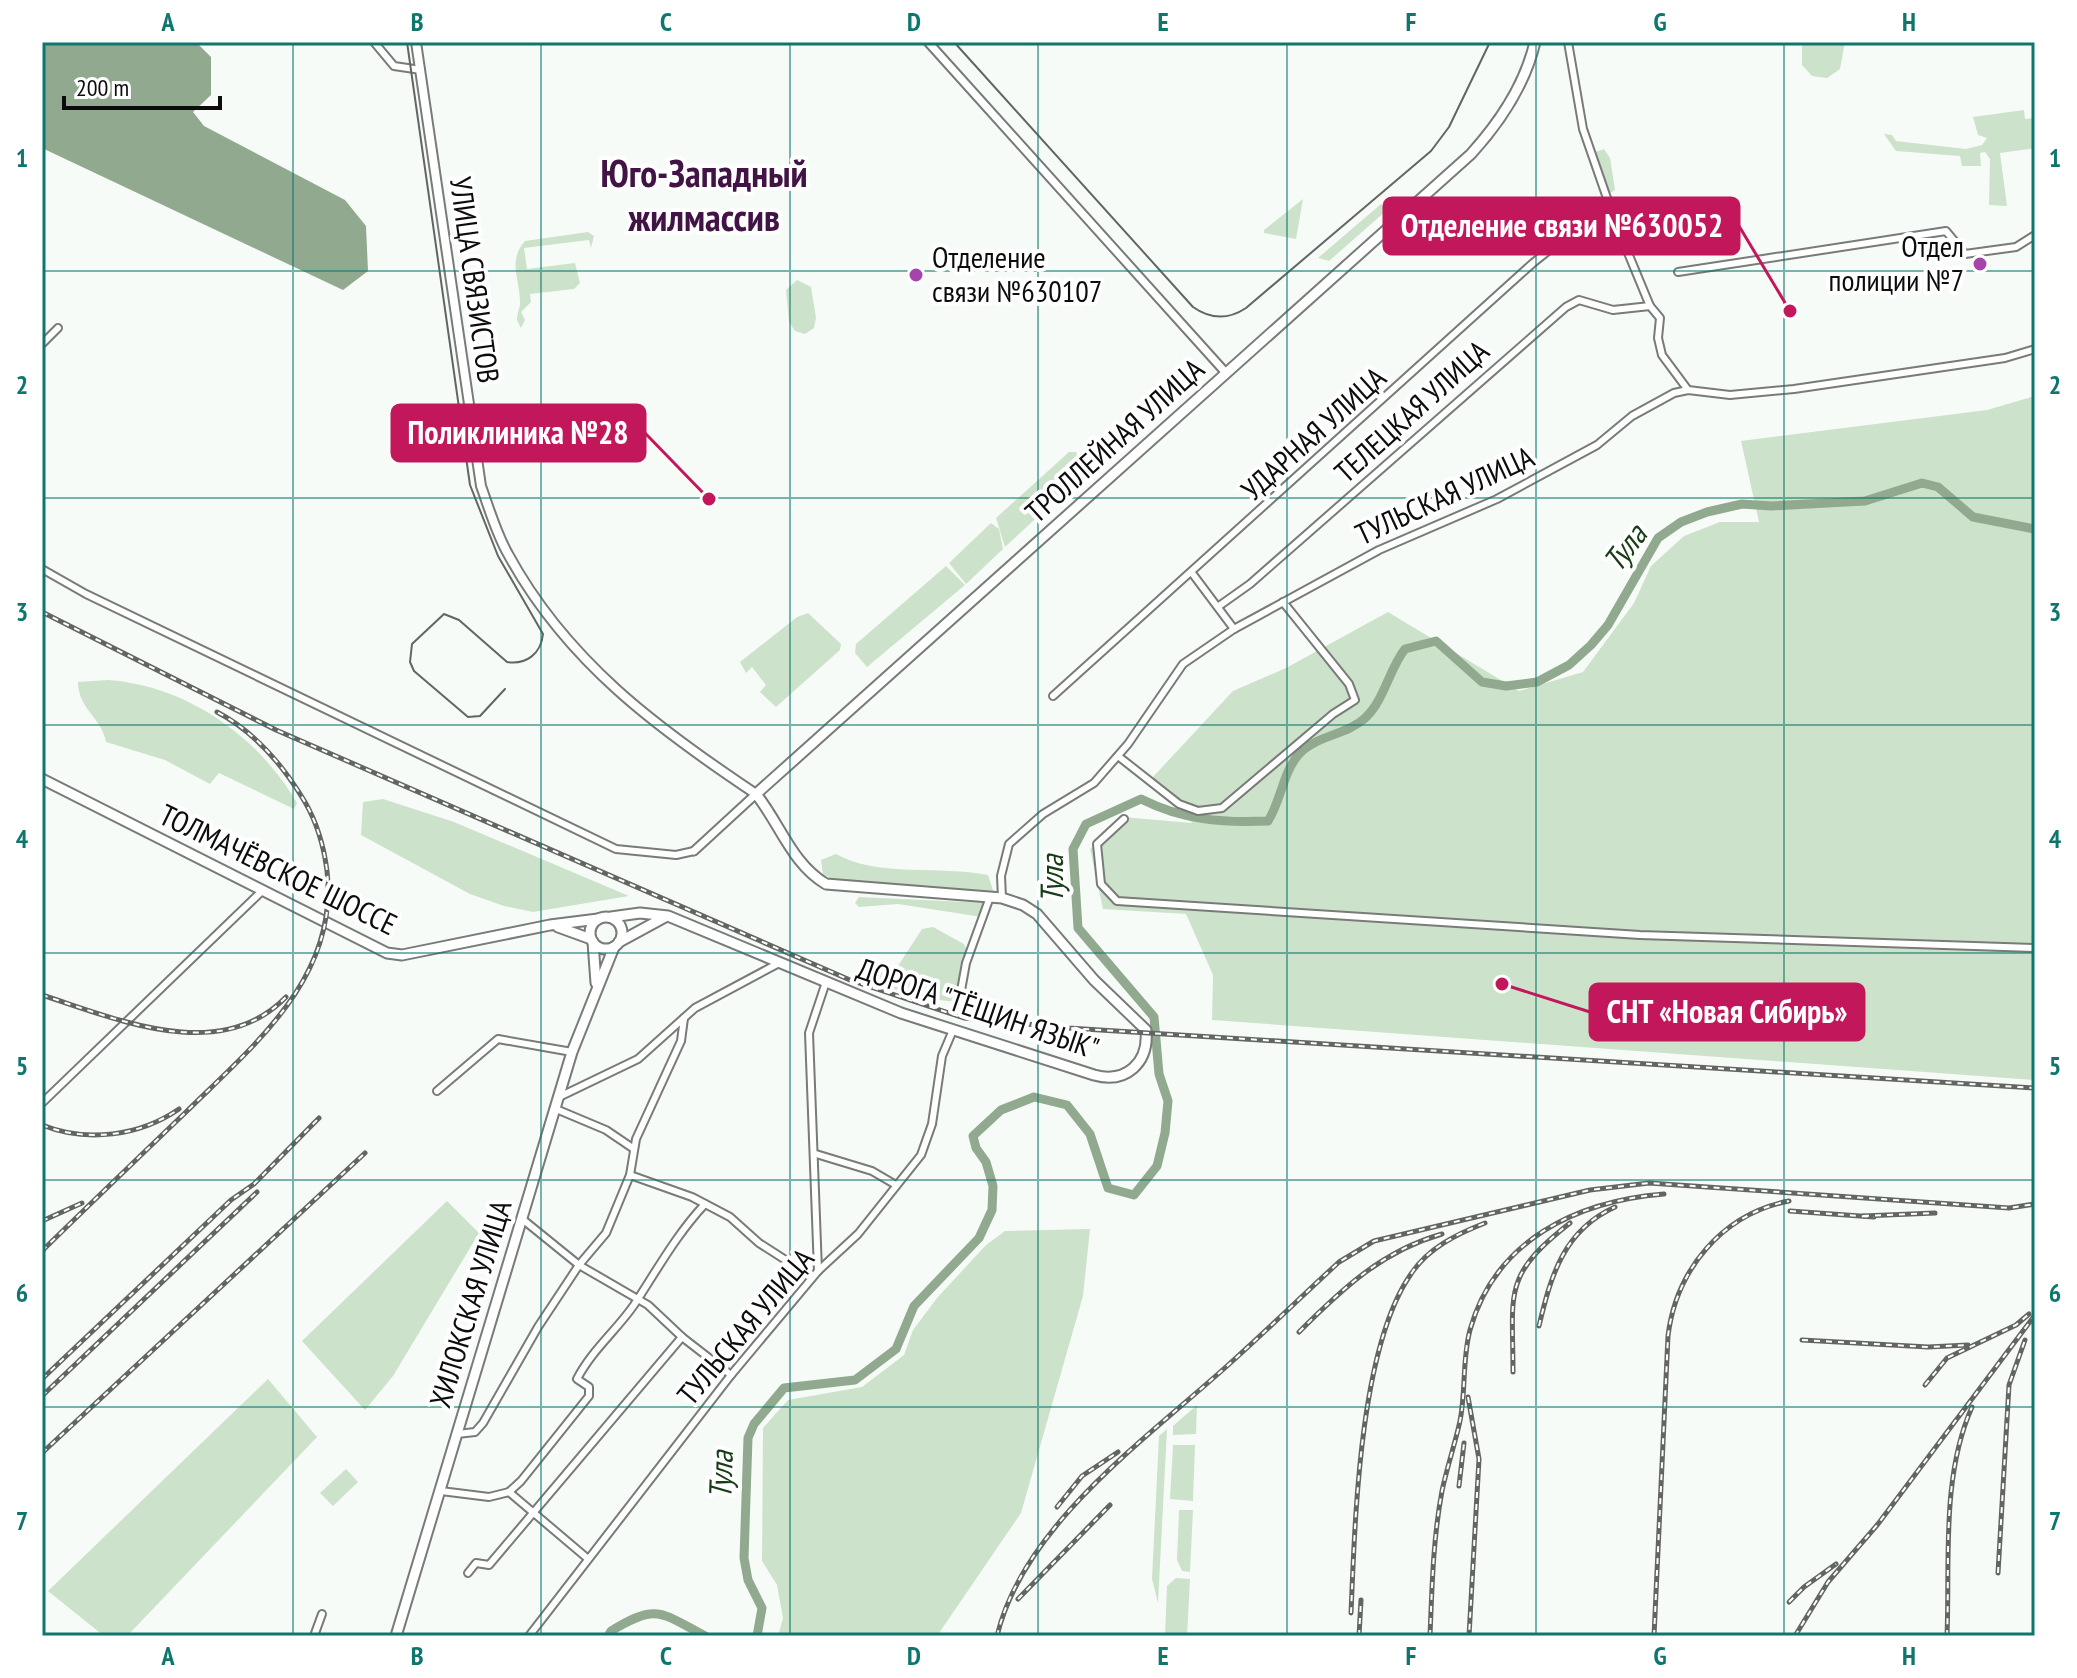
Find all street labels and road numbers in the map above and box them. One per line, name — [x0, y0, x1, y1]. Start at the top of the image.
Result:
street label: УЛИЦА СВЯЗИСТОВ — [442, 174, 509, 385]
street label: ТЕЛЕЦКАЯ УЛИЦА — [1326, 331, 1497, 490]
street label: ТРОЛЛЕЙНАЯ УЛИЦА — [1016, 349, 1212, 530]
street label: УДАРНАЯ УЛИЦА — [1232, 357, 1394, 508]
street label: ТУЛЬСКАЯ УЛИЦА — [1349, 436, 1541, 553]
street label: ТОЛМАЧЁВСКОЕ ШОССЕ — [154, 794, 404, 943]
street label: ДОРОГА "ТЁЩИН ЯЗЫК" — [852, 948, 1104, 1067]
street label: ХИЛОКСКАЯ УЛИЦА — [420, 1194, 520, 1412]
street label: ТУЛЬСКАЯ УЛИЦА — [668, 1239, 822, 1412]

